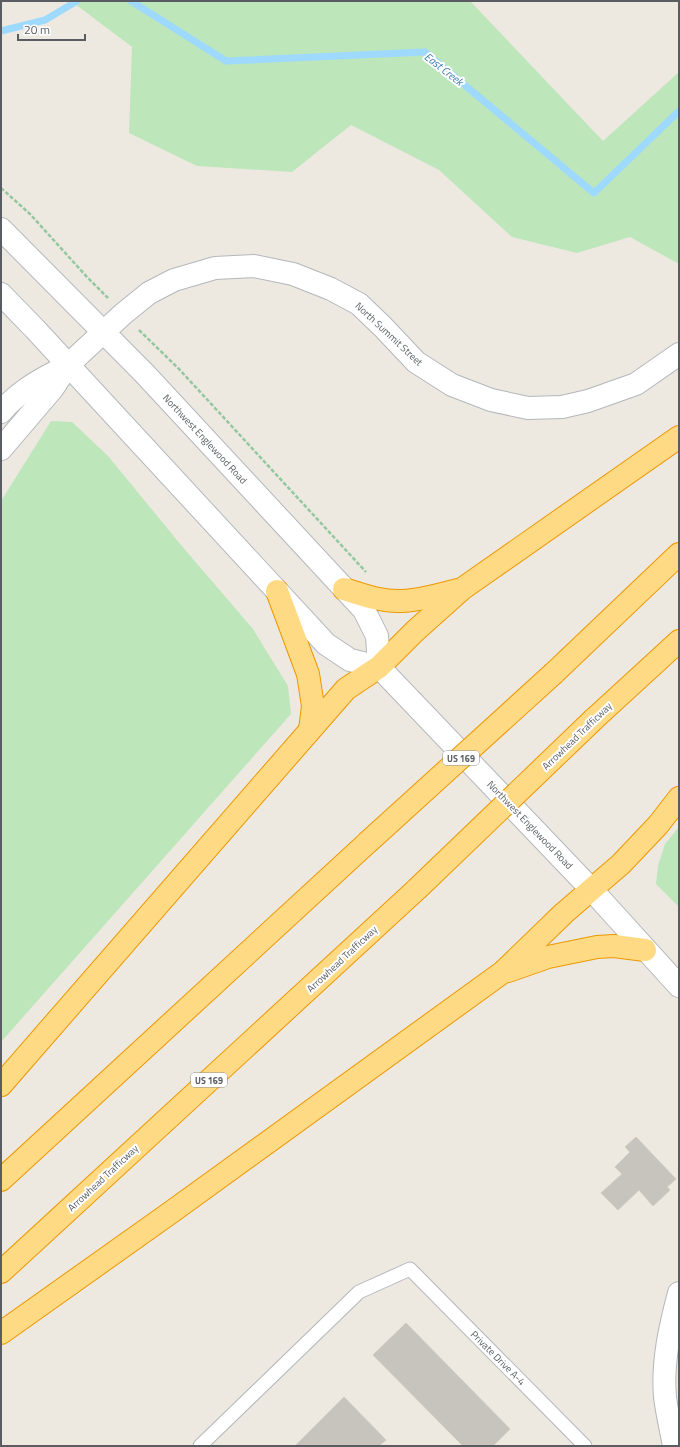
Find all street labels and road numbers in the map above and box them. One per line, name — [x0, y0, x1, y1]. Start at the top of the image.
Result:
street label: North Summit Street — [352, 299, 427, 370]
street label: Northwest Englewood Road — [159, 391, 251, 487]
street label: Arrowhead Trafficway — [539, 699, 615, 773]
road number: US 169 — [443, 751, 479, 765]
street label: Northwest Englewood Road — [484, 777, 576, 873]
street label: Arrowhead Trafficway — [303, 922, 381, 996]
road number: US 169 — [191, 1073, 227, 1087]
street label: Arrowhead Trafficway — [64, 1141, 142, 1215]
street label: Private Drive A-4 — [467, 1327, 529, 1389]

